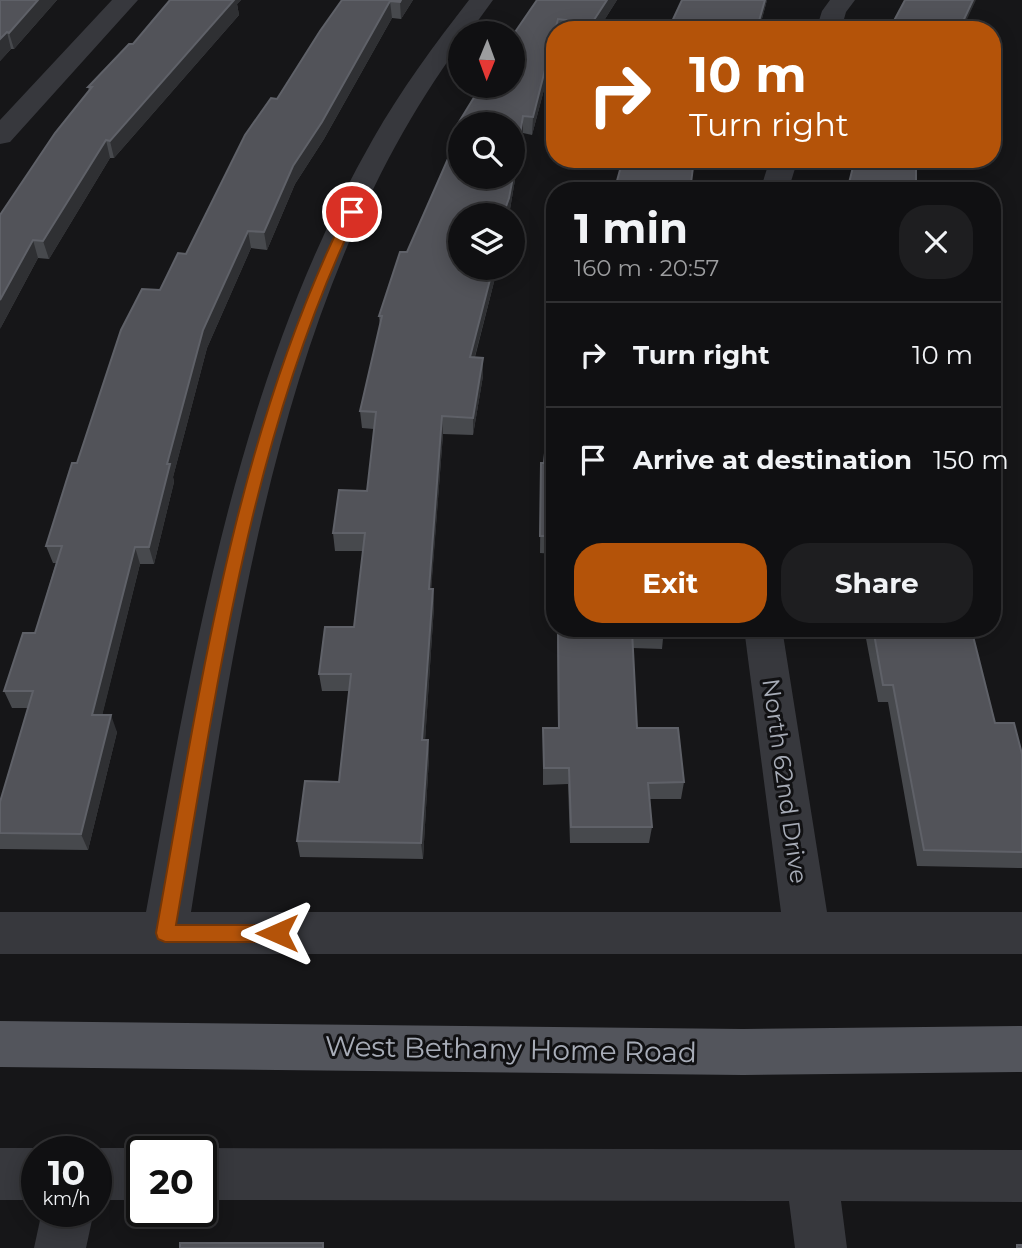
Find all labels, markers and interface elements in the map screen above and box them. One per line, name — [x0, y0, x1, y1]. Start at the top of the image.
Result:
north arrow — [448, 21, 525, 98]
map controls — [448, 21, 525, 280]
text: 10 m — [689, 45, 807, 104]
icon: right — [574, 49, 665, 140]
text: Turn right — [689, 105, 849, 144]
button: search — [448, 112, 525, 189]
pin — [322, 182, 382, 242]
icon: arrive — [333, 193, 371, 231]
text: 1 min — [574, 202, 688, 254]
button: layers — [448, 203, 525, 280]
button: close — [899, 205, 973, 279]
text: 160 m · 20:57 — [574, 254, 719, 282]
icon: right — [574, 336, 612, 374]
text: Turn right — [633, 339, 769, 371]
text: 10 m — [912, 339, 973, 371]
icon: arrive — [574, 441, 612, 479]
text: Arrive at destination — [633, 444, 912, 476]
text: 150 m — [933, 444, 1009, 476]
button: Exit — [574, 543, 767, 623]
button: Share — [781, 543, 973, 623]
street label: North 62nd Drive — [756, 677, 814, 885]
position arrow — [240, 896, 314, 970]
street label: West Bethany Home Road — [325, 1029, 697, 1069]
speed limit sign: 20 — [126, 1136, 217, 1227]
text: 10 — [48, 1151, 85, 1194]
text: km/h — [42, 1188, 91, 1210]

